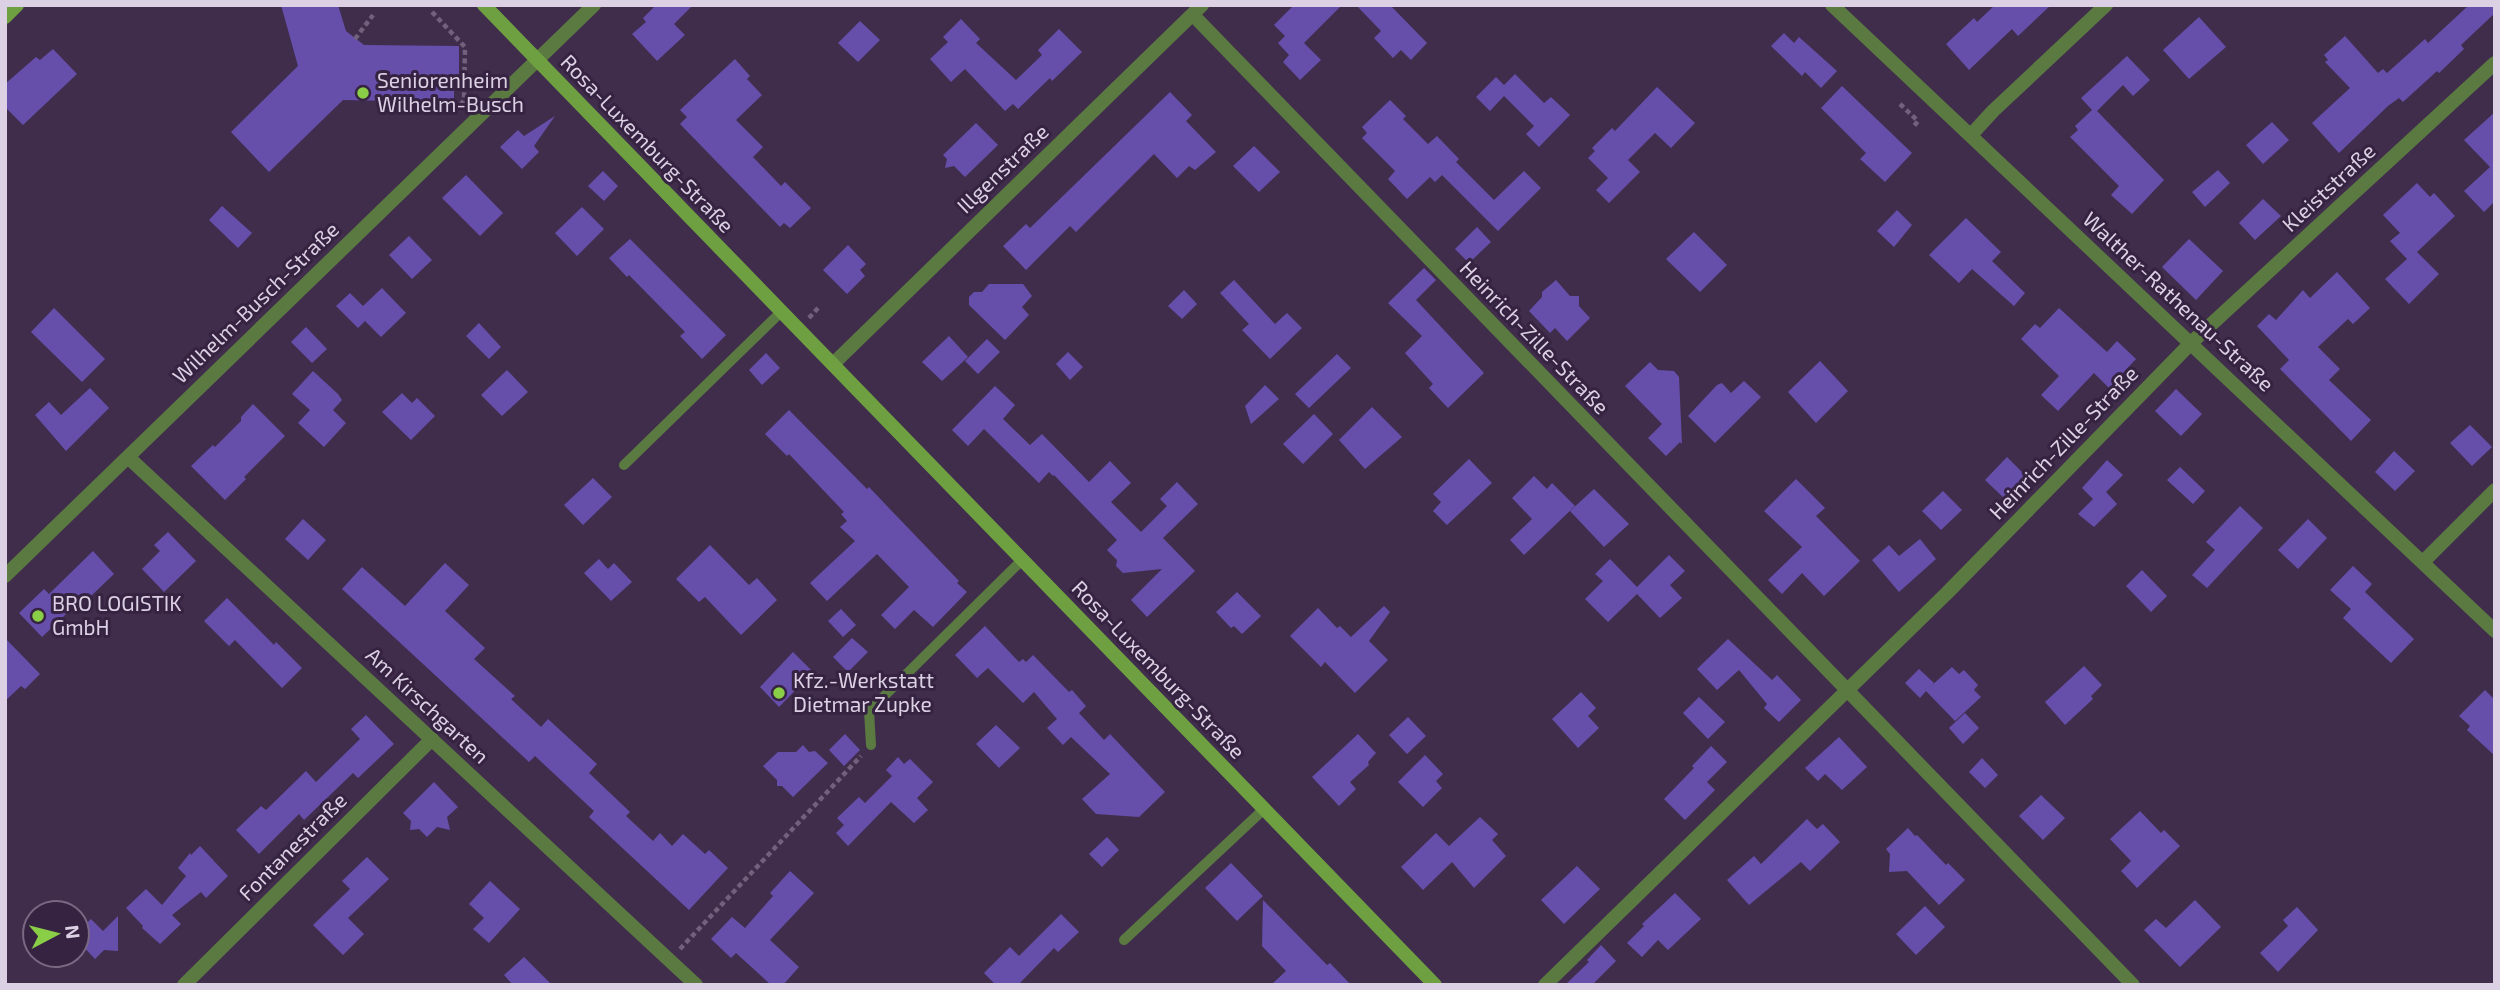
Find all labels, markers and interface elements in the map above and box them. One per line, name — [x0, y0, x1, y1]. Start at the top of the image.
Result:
street label: Rosa-Luxemburg-Straße — [556, 49, 740, 237]
place label: Seniorenheim Wilhelm-Busch — [377, 67, 524, 116]
marker: Seniorenheim Wilhelm-Busch — [355, 85, 371, 101]
street label: Illgenstraße — [951, 118, 1053, 218]
street label: Kleiststraße — [2276, 138, 2380, 236]
street label: Walther-Rathenau-Straße — [2079, 206, 2280, 396]
street label: Wilhelm-Busch-Straße — [167, 216, 343, 388]
street label: Heinrich-Zille-Straße — [1455, 255, 1615, 419]
street label: Heinrich-Zille-Straße — [1983, 360, 2143, 524]
street label: Rosa-Luxemburg-Straße — [1067, 575, 1251, 763]
place label: BRO LOGISTIK GmbH — [52, 590, 182, 639]
marker: BRO LOGISTIK GmbH — [30, 608, 46, 624]
street label: Am Kirschgarten — [362, 642, 494, 768]
place label: Kfz.-Werkstatt Dietmar Zupke — [793, 667, 934, 716]
marker: Kfz.-Werkstatt Dietmar Zupke — [771, 685, 787, 701]
street label: Fontanestraße — [233, 787, 351, 905]
north arrow — [21, 899, 91, 969]
text: N — [61, 924, 86, 940]

